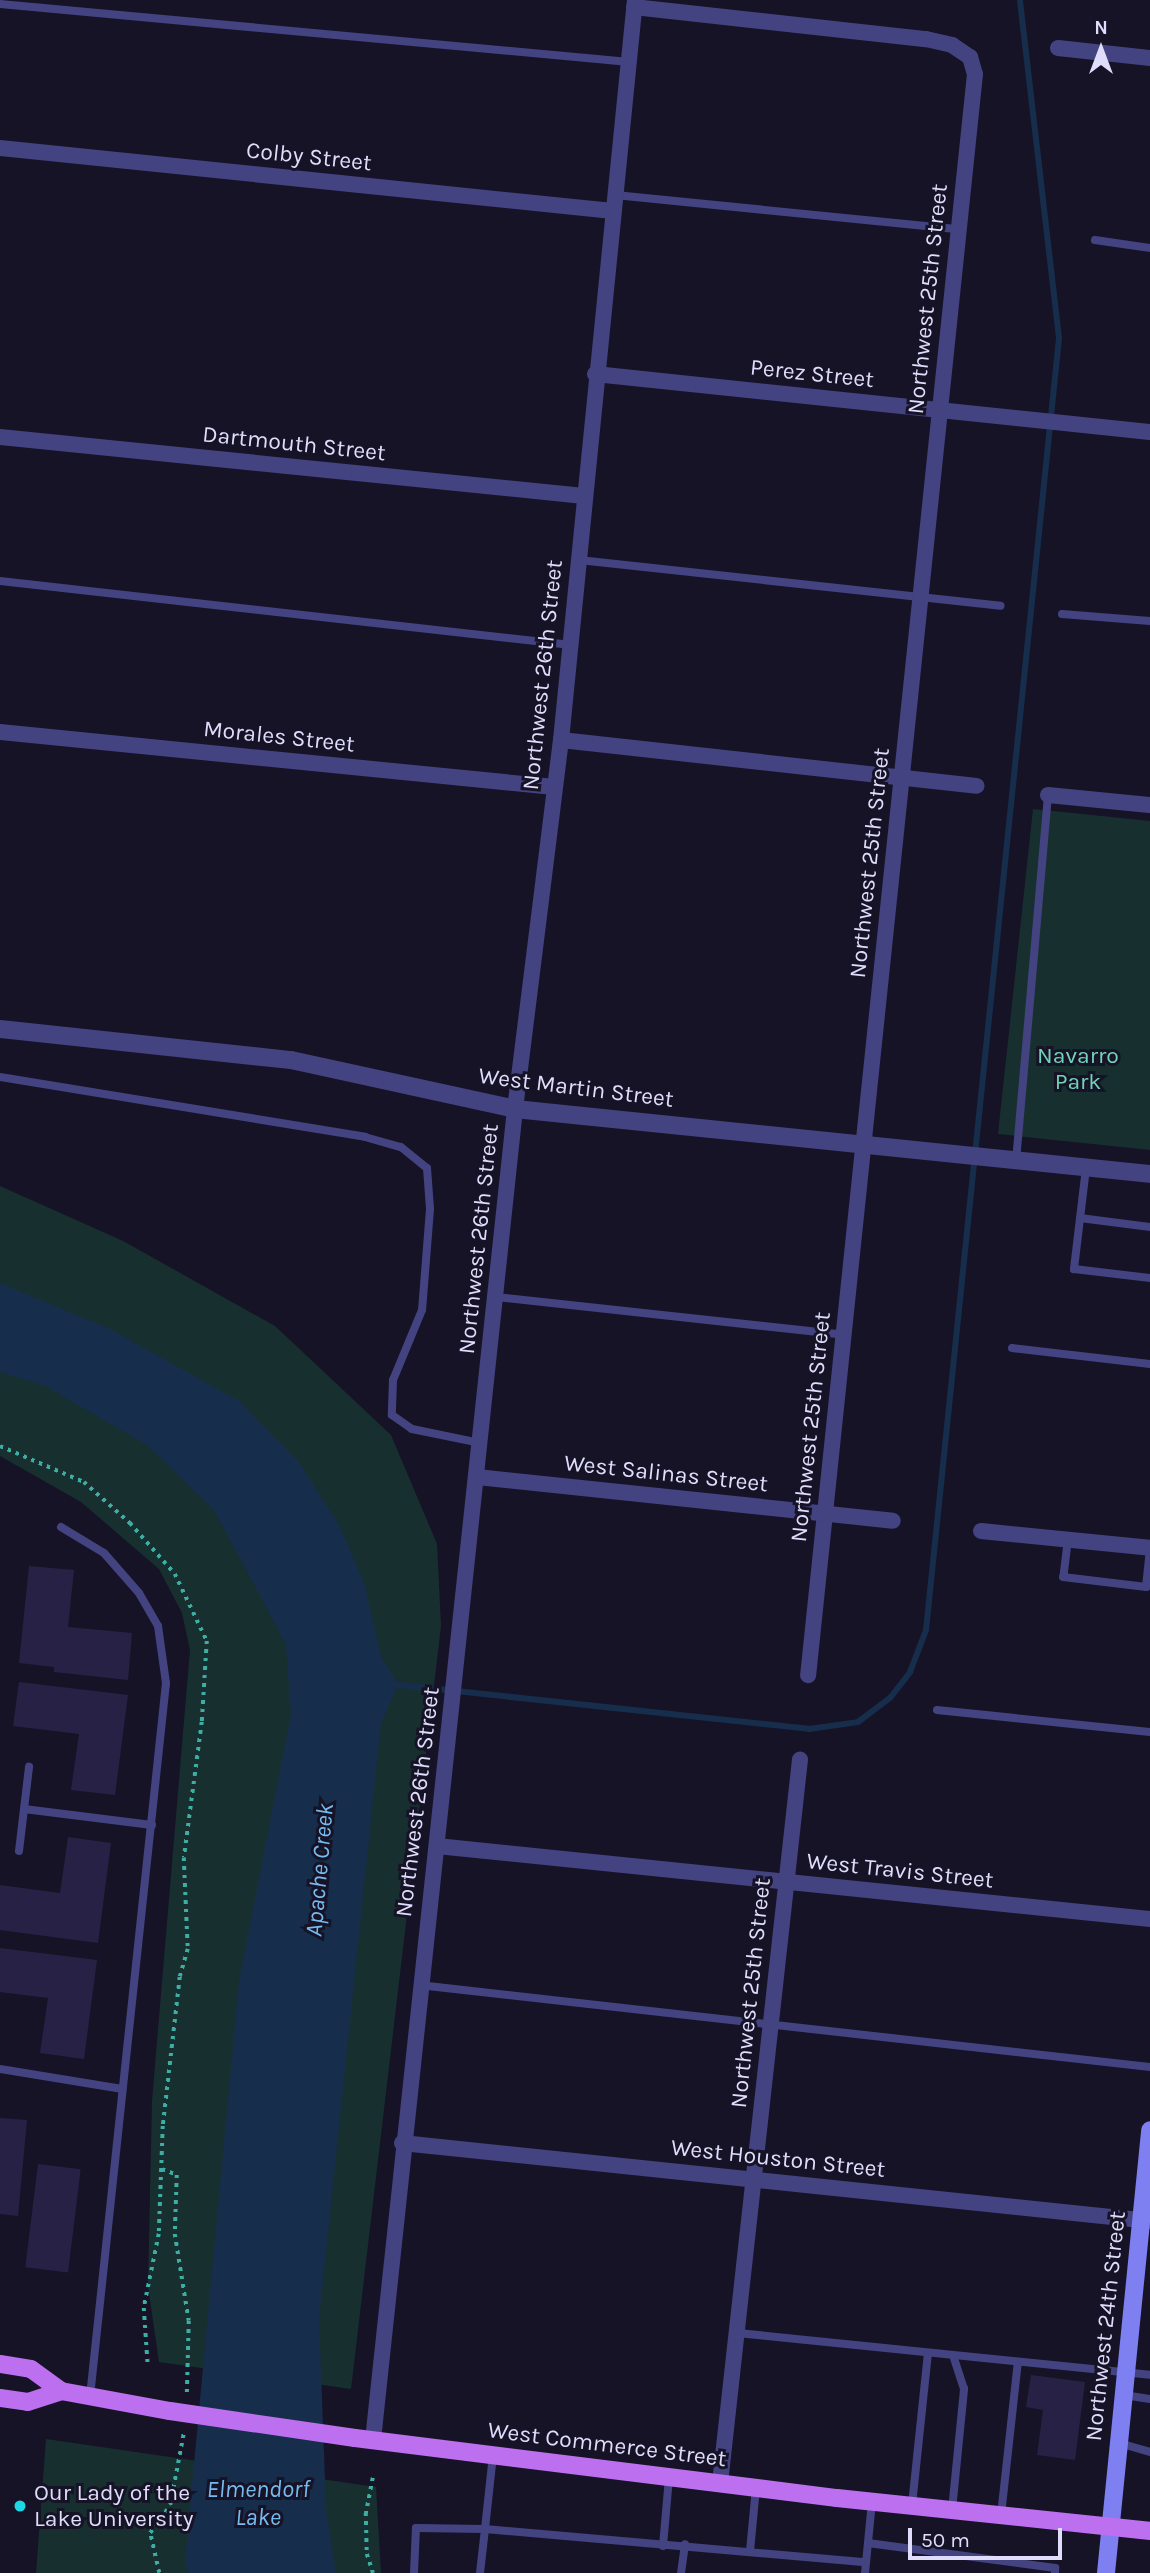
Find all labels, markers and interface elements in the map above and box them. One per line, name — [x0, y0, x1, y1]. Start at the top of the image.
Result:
north arrow — [1066, 14, 1136, 84]
text: N — [1094, 17, 1108, 39]
street label: Colby Street — [245, 137, 373, 177]
street label: Northwest 25th Street — [902, 183, 954, 415]
street label: Perez Street — [749, 354, 875, 394]
street label: Dartmouth Street — [201, 421, 387, 467]
street label: Northwest 26th Street — [517, 558, 569, 792]
street label: Morales Street — [202, 715, 356, 759]
street label: Northwest 25th Street — [844, 747, 896, 979]
park label: Navarro Park — [1037, 1042, 1119, 1096]
street label: West Martin Street — [477, 1062, 675, 1114]
street label: Northwest 26th Street — [453, 1122, 505, 1356]
street label: Northwest 25th Street — [785, 1311, 837, 1543]
street label: West Salinas Street — [563, 1450, 769, 1498]
street label: Northwest 26th Street — [390, 1685, 446, 1919]
water label: Apache Creek — [300, 1802, 340, 1938]
street label: West Travis Street — [805, 1847, 995, 1895]
street label: Northwest 25th Street — [725, 1877, 777, 2109]
street label: West Houston Street — [669, 2134, 887, 2184]
street label: Northwest 24th Street — [1080, 2210, 1132, 2442]
street label: West Commerce Street — [486, 2417, 728, 2473]
water label: Elmendorf Lake — [207, 2476, 309, 2532]
place label: Our Lady of the Lake University — [34, 2479, 193, 2533]
marker: Our Lady of the Lake University — [12, 2498, 28, 2514]
scale bar — [912, 2514, 1066, 2558]
text: 50 m — [921, 2528, 970, 2552]

